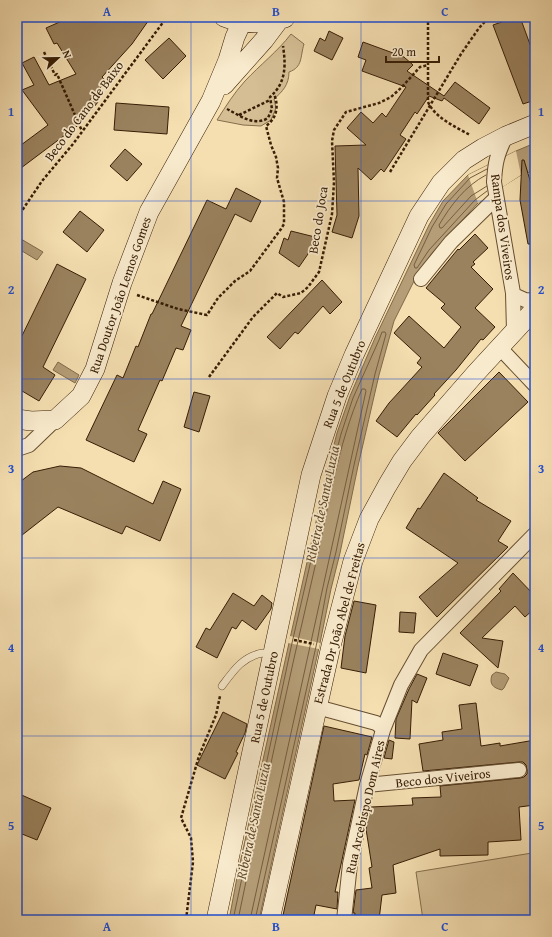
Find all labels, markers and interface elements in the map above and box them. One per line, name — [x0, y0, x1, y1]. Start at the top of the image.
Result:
text: A — [103, 2, 112, 21]
text: B — [272, 2, 280, 21]
text: C — [441, 2, 449, 21]
north arrow — [38, 38, 78, 78]
scale bar — [386, 38, 439, 64]
text: 20 m — [392, 43, 416, 60]
text: N — [58, 48, 76, 61]
street label: Beco do Cano de Baixo — [40, 57, 128, 165]
text: 1 — [8, 102, 14, 121]
text: 1 — [538, 102, 544, 121]
street label: Rampa dos Viveiros — [486, 173, 520, 281]
street label: Beco do Joca — [303, 184, 333, 255]
street label: Rua Doutor João Lemos Gomes — [84, 214, 156, 376]
text: 2 — [8, 280, 15, 299]
text: 2 — [538, 280, 545, 299]
street label: Rua 5 de Outubro — [318, 337, 370, 431]
water label: Ribeira de Santa Luzia — [300, 443, 344, 565]
text: 3 — [8, 459, 14, 478]
text: 3 — [538, 459, 544, 478]
street label: Estrada Dr João Abel de Freitas — [308, 540, 370, 706]
text: 4 — [8, 638, 15, 657]
text: 4 — [538, 638, 545, 657]
street label: Rua 5 de Outubro — [245, 649, 283, 745]
street label: Rua Arcebispo Dom Aires — [340, 738, 390, 876]
water label: Ribeira de Santa Luzia — [231, 760, 275, 882]
street label: Beco dos Viveiros — [395, 764, 491, 792]
text: 5 — [8, 816, 15, 835]
text: 5 — [538, 816, 545, 835]
text: A — [103, 917, 112, 936]
text: B — [272, 917, 280, 936]
text: C — [441, 917, 449, 936]

